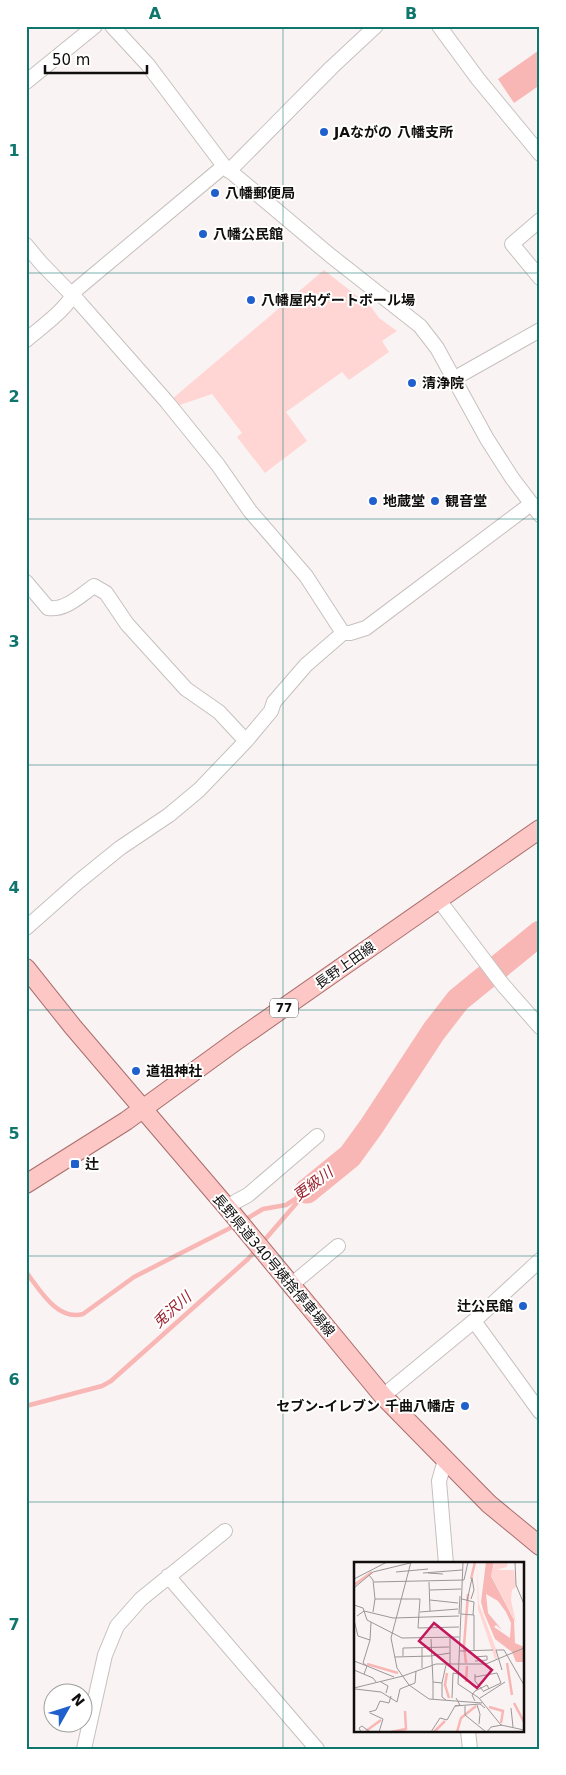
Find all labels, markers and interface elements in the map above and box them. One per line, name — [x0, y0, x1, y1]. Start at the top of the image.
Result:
text: A — [149, 4, 162, 23]
text: B — [405, 4, 417, 23]
scale bar — [45, 42, 148, 74]
text: 50 m — [52, 51, 90, 69]
place label: JAながの 八幡支所 — [333, 124, 453, 140]
marker: JAながの 八幡支所 — [318, 126, 330, 138]
text: 1 — [8, 141, 20, 160]
place label: 八幡郵便局 — [225, 185, 295, 201]
marker: 八幡郵便局 — [209, 187, 221, 199]
place label: 八幡公民館 — [213, 226, 283, 242]
marker: 八幡公民館 — [197, 228, 209, 240]
place label: 八幡屋内ゲートボール場 — [261, 292, 415, 308]
marker: 八幡屋内ゲートボール場 — [245, 294, 257, 306]
place label: 清浄院 — [422, 375, 464, 391]
marker: 清浄院 — [406, 377, 418, 389]
text: 2 — [8, 387, 20, 406]
place label: 地蔵堂 — [383, 493, 425, 509]
place label: 観音堂 — [445, 493, 487, 509]
marker: 地蔵堂 — [367, 495, 379, 507]
marker: 観音堂 — [429, 495, 441, 507]
text: 3 — [8, 632, 20, 651]
text: 4 — [8, 878, 20, 897]
street label: 長野上田線 — [312, 938, 378, 992]
road number: 77 — [270, 998, 298, 1018]
place label: 道祖神社 — [146, 1063, 202, 1079]
marker: 道祖神社 — [130, 1065, 142, 1077]
text: 5 — [8, 1124, 20, 1143]
place label: 辻 — [85, 1156, 99, 1172]
marker: 辻 — [69, 1158, 81, 1170]
water label: 更級川 — [290, 1162, 338, 1205]
street label: 長野県道340号姨捨停車場線 — [210, 1191, 338, 1339]
water label: 兎沢川 — [149, 1287, 196, 1332]
place label: 辻公民館 — [457, 1298, 513, 1314]
marker: 辻公民館 — [517, 1300, 529, 1312]
text: 6 — [8, 1370, 20, 1389]
place label: セブン-イレブン 千曲八幡店 — [276, 1398, 455, 1414]
marker: セブン-イレブン 千曲八幡店 — [459, 1400, 471, 1412]
inset map — [354, 1562, 524, 1732]
text: 7 — [8, 1615, 20, 1634]
north arrow — [42, 1682, 92, 1732]
text: N — [68, 1690, 88, 1709]

